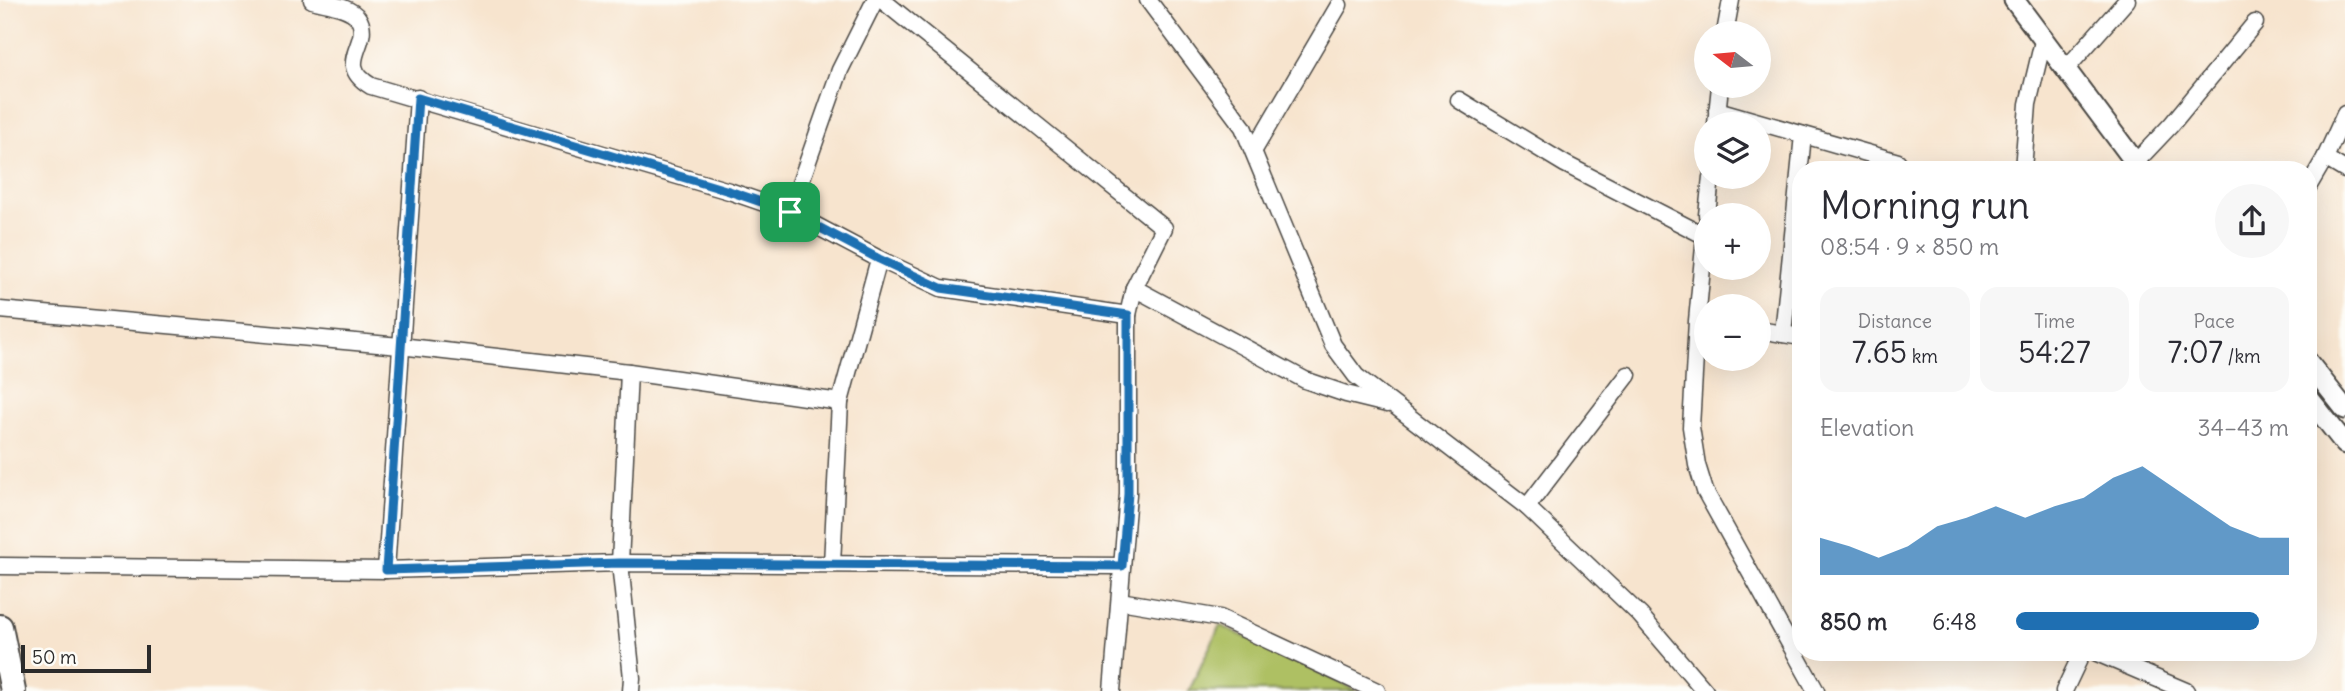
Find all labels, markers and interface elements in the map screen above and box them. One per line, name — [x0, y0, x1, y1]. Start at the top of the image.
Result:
north arrow — [1694, 21, 1771, 98]
map controls — [1694, 21, 1771, 371]
button: layers — [1694, 112, 1771, 189]
pin — [760, 182, 820, 242]
text: Morning run — [1820, 182, 2030, 229]
button: share — [2215, 184, 2289, 258]
icon: arrive — [771, 193, 809, 231]
button: + — [1694, 203, 1771, 280]
text: 08:54 · 9 × 850 m — [1820, 232, 1999, 261]
button: − — [1694, 294, 1771, 371]
text: Distance — [1858, 309, 1932, 333]
text: Time — [2034, 309, 2075, 333]
text: Pace — [2194, 309, 2235, 333]
text: 7.65 — [1852, 333, 1907, 371]
text: 54:27 — [2018, 333, 2091, 371]
text: 7:07 — [2168, 333, 2223, 371]
text: km — [1907, 344, 1938, 368]
text: /km — [2223, 344, 2261, 368]
text: Elevation — [1820, 413, 1914, 442]
text: 34–43 m — [2198, 413, 2289, 442]
text: 850 m — [1820, 607, 1887, 636]
text: 6:48 — [1932, 607, 1977, 636]
scale bar — [21, 642, 150, 674]
text: 50 m — [32, 645, 77, 669]

